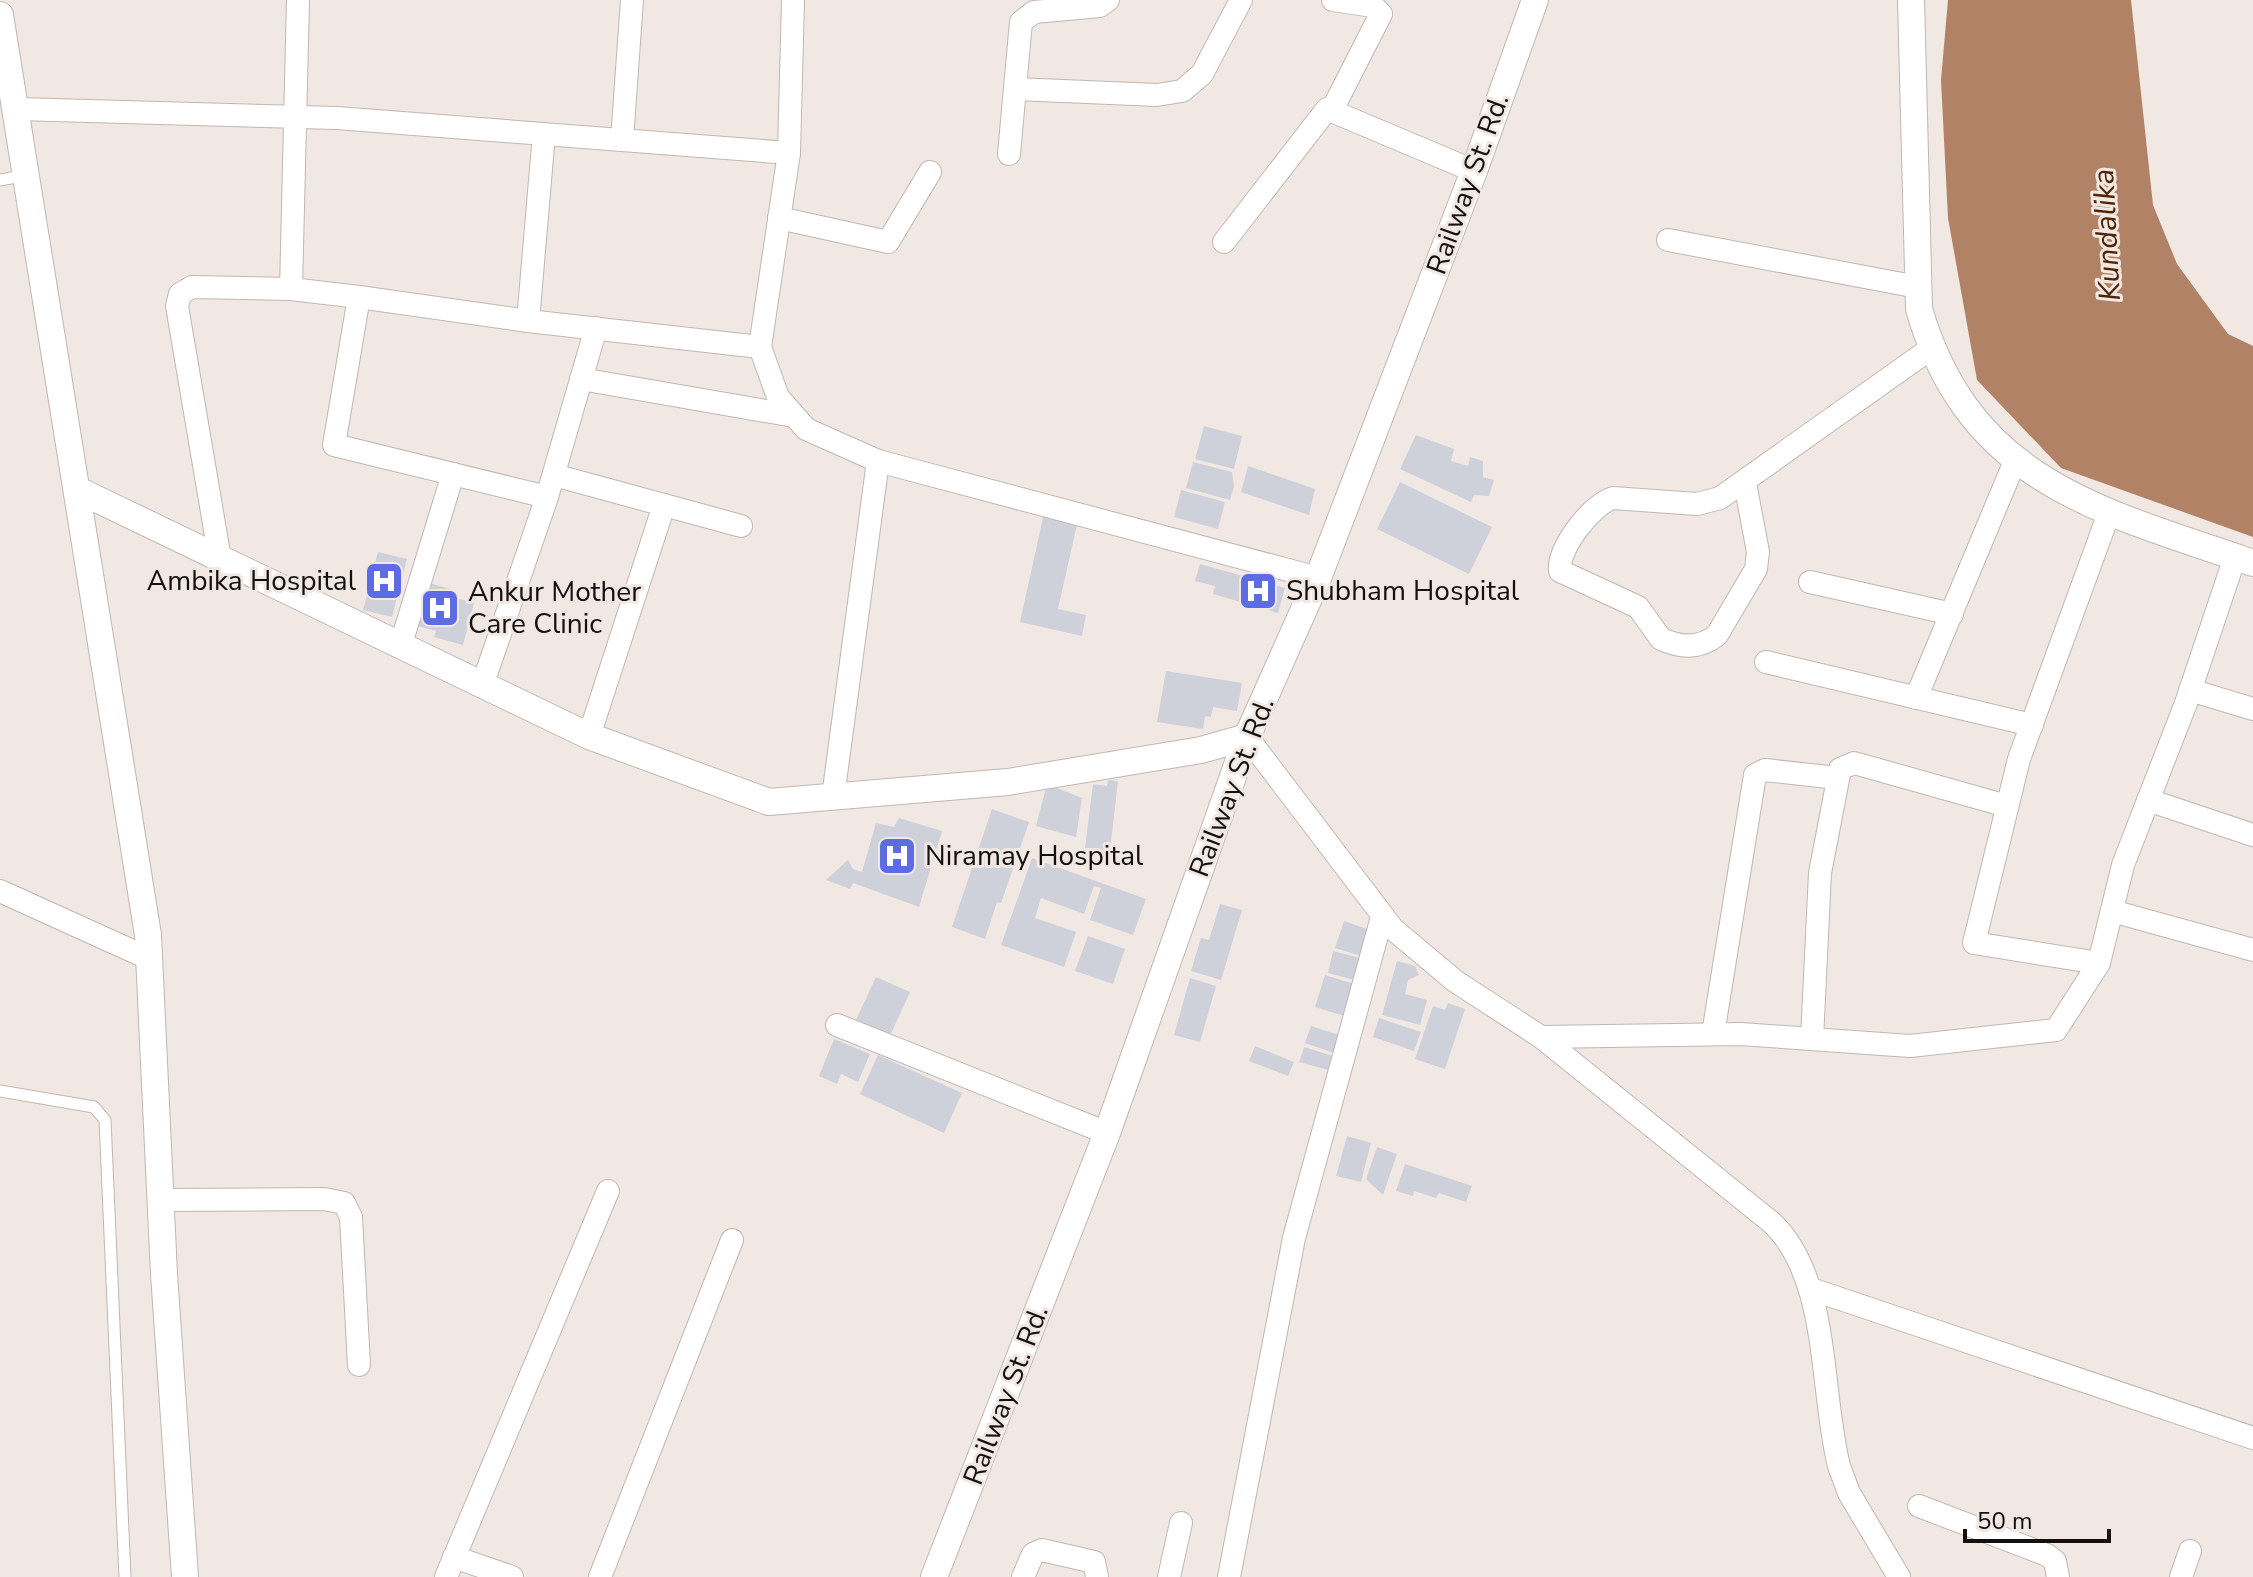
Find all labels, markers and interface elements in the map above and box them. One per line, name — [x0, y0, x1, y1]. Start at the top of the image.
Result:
street label: Railway St. Rd. — [1418, 88, 1518, 280]
water label: Kundalika — [2083, 168, 2131, 302]
hospital icon: Ambika Hospital — [363, 560, 405, 602]
place label: Ambika Hospital — [147, 562, 357, 600]
hospital icon: Shubham Hospital — [1237, 570, 1279, 612]
place label: Shubham Hospital — [1286, 572, 1520, 610]
place label: Ankur Mother Care Clinic — [468, 573, 641, 643]
hospital icon: Ankur Mother Care Clinic — [419, 587, 461, 629]
street label: Railway St. Rd. — [1180, 692, 1284, 882]
hospital icon: Niramay Hospital — [876, 835, 918, 877]
place label: Niramay Hospital — [925, 837, 1144, 875]
street label: Railway St. Rd. — [954, 1300, 1058, 1490]
scale bar — [1965, 1493, 2109, 1543]
text: 50 m — [1977, 1505, 2033, 1537]

